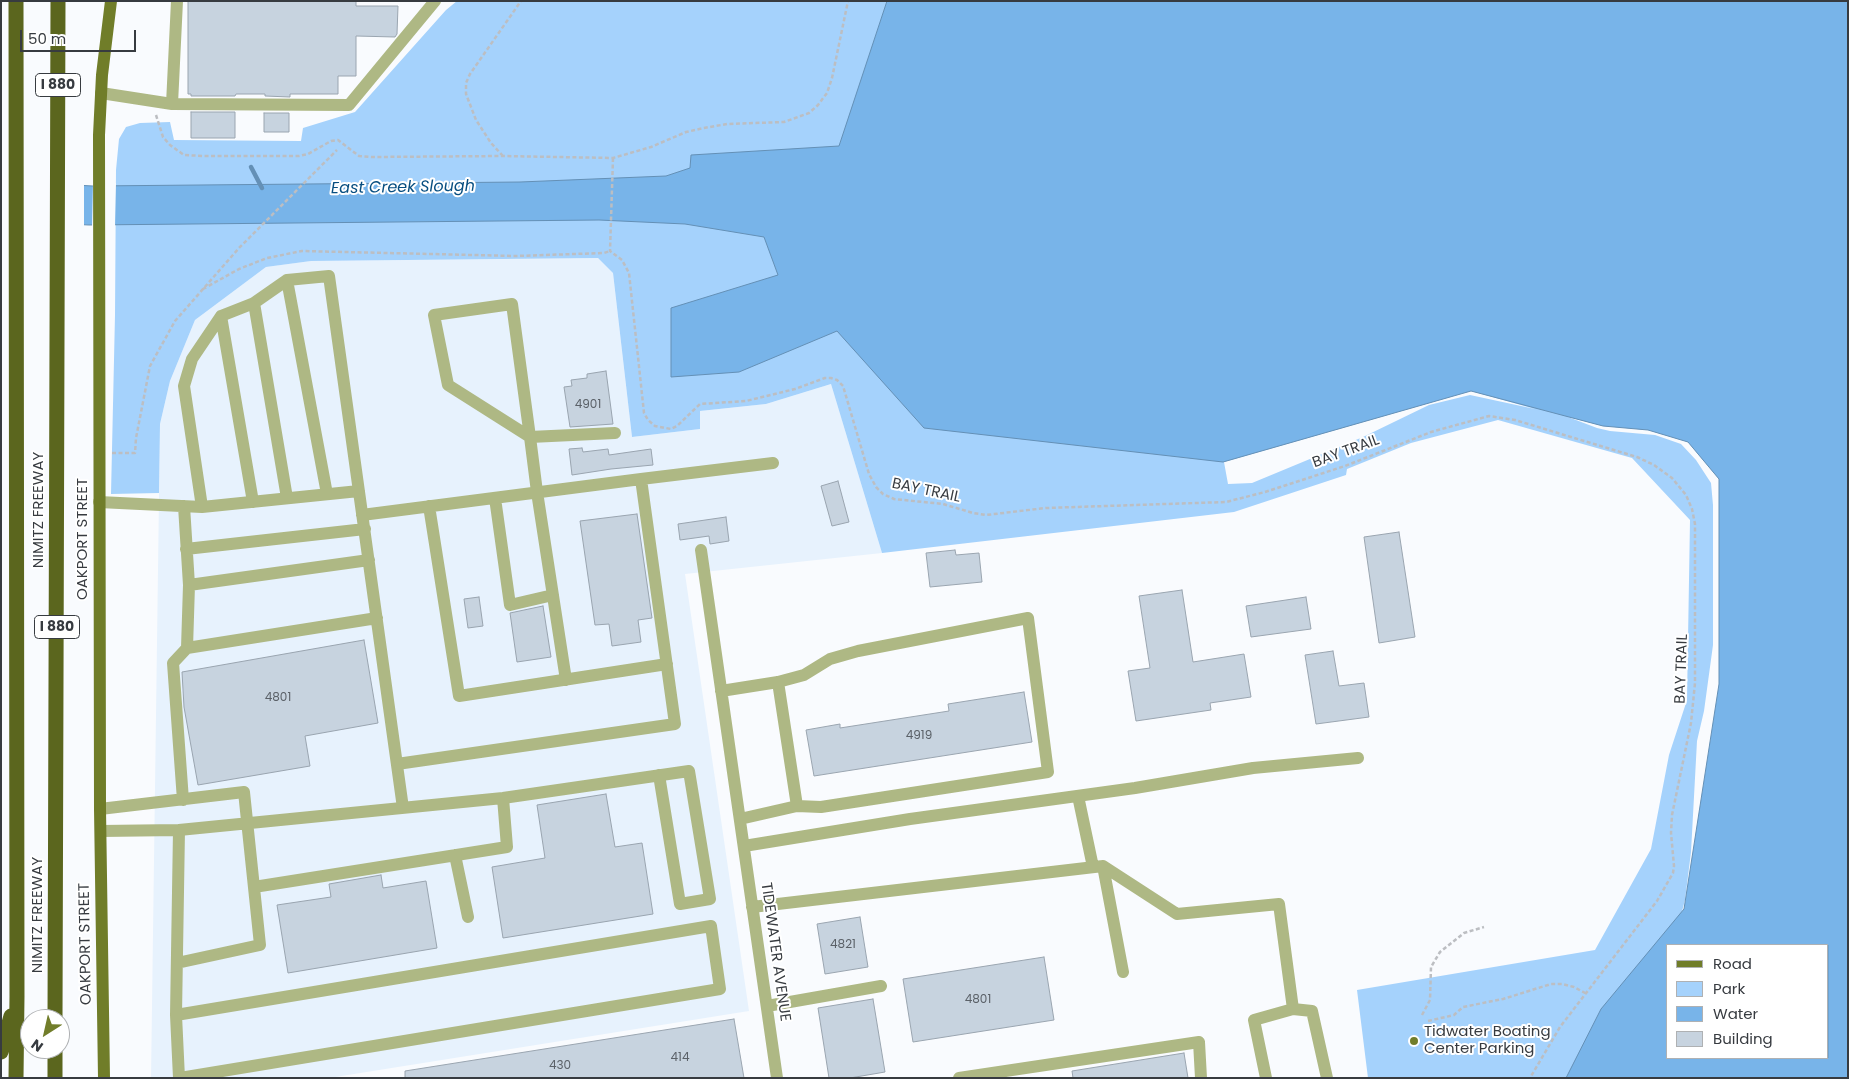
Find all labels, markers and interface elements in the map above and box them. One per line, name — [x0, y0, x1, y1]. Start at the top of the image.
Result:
scale bar — [22, 20, 139, 52]
text: 50 m — [28, 28, 66, 49]
road number: I 880 — [36, 74, 80, 96]
water label: East Creek Slough — [331, 177, 475, 199]
house number: 4901 — [575, 398, 601, 412]
street label: BAY TRAIL — [1310, 432, 1382, 472]
street label: NIMITZ FREEWAY — [30, 452, 48, 568]
street label: BAY TRAIL — [890, 475, 962, 507]
street label: OAKPORT STREET — [74, 478, 92, 600]
road number: I 880 — [34, 616, 80, 638]
street label: BAY TRAIL — [1672, 634, 1692, 704]
house number: 4801 — [265, 691, 291, 705]
house number: 4919 — [906, 729, 932, 743]
street label: NIMITZ FREEWAY — [29, 857, 47, 973]
street label: TIDEWATER AVENUE — [756, 881, 794, 1023]
street label: OAKPORT STREET — [76, 883, 96, 1005]
house number: 4821 — [830, 938, 856, 952]
legend — [1666, 944, 1829, 1059]
text: Road — [1713, 953, 1752, 974]
text: Park — [1713, 978, 1745, 999]
house number: 4801 — [965, 993, 991, 1007]
text: Water — [1713, 1003, 1758, 1024]
north arrow — [20, 1009, 70, 1059]
place label: Tidwater Boating Center Parking — [1424, 1023, 1551, 1058]
text: Building — [1713, 1028, 1773, 1049]
text: N — [27, 1034, 47, 1057]
marker: Tidwater Boating Center Parking — [1408, 1035, 1420, 1047]
house number: 414 — [671, 1051, 689, 1065]
house number: 430 — [549, 1059, 571, 1073]

